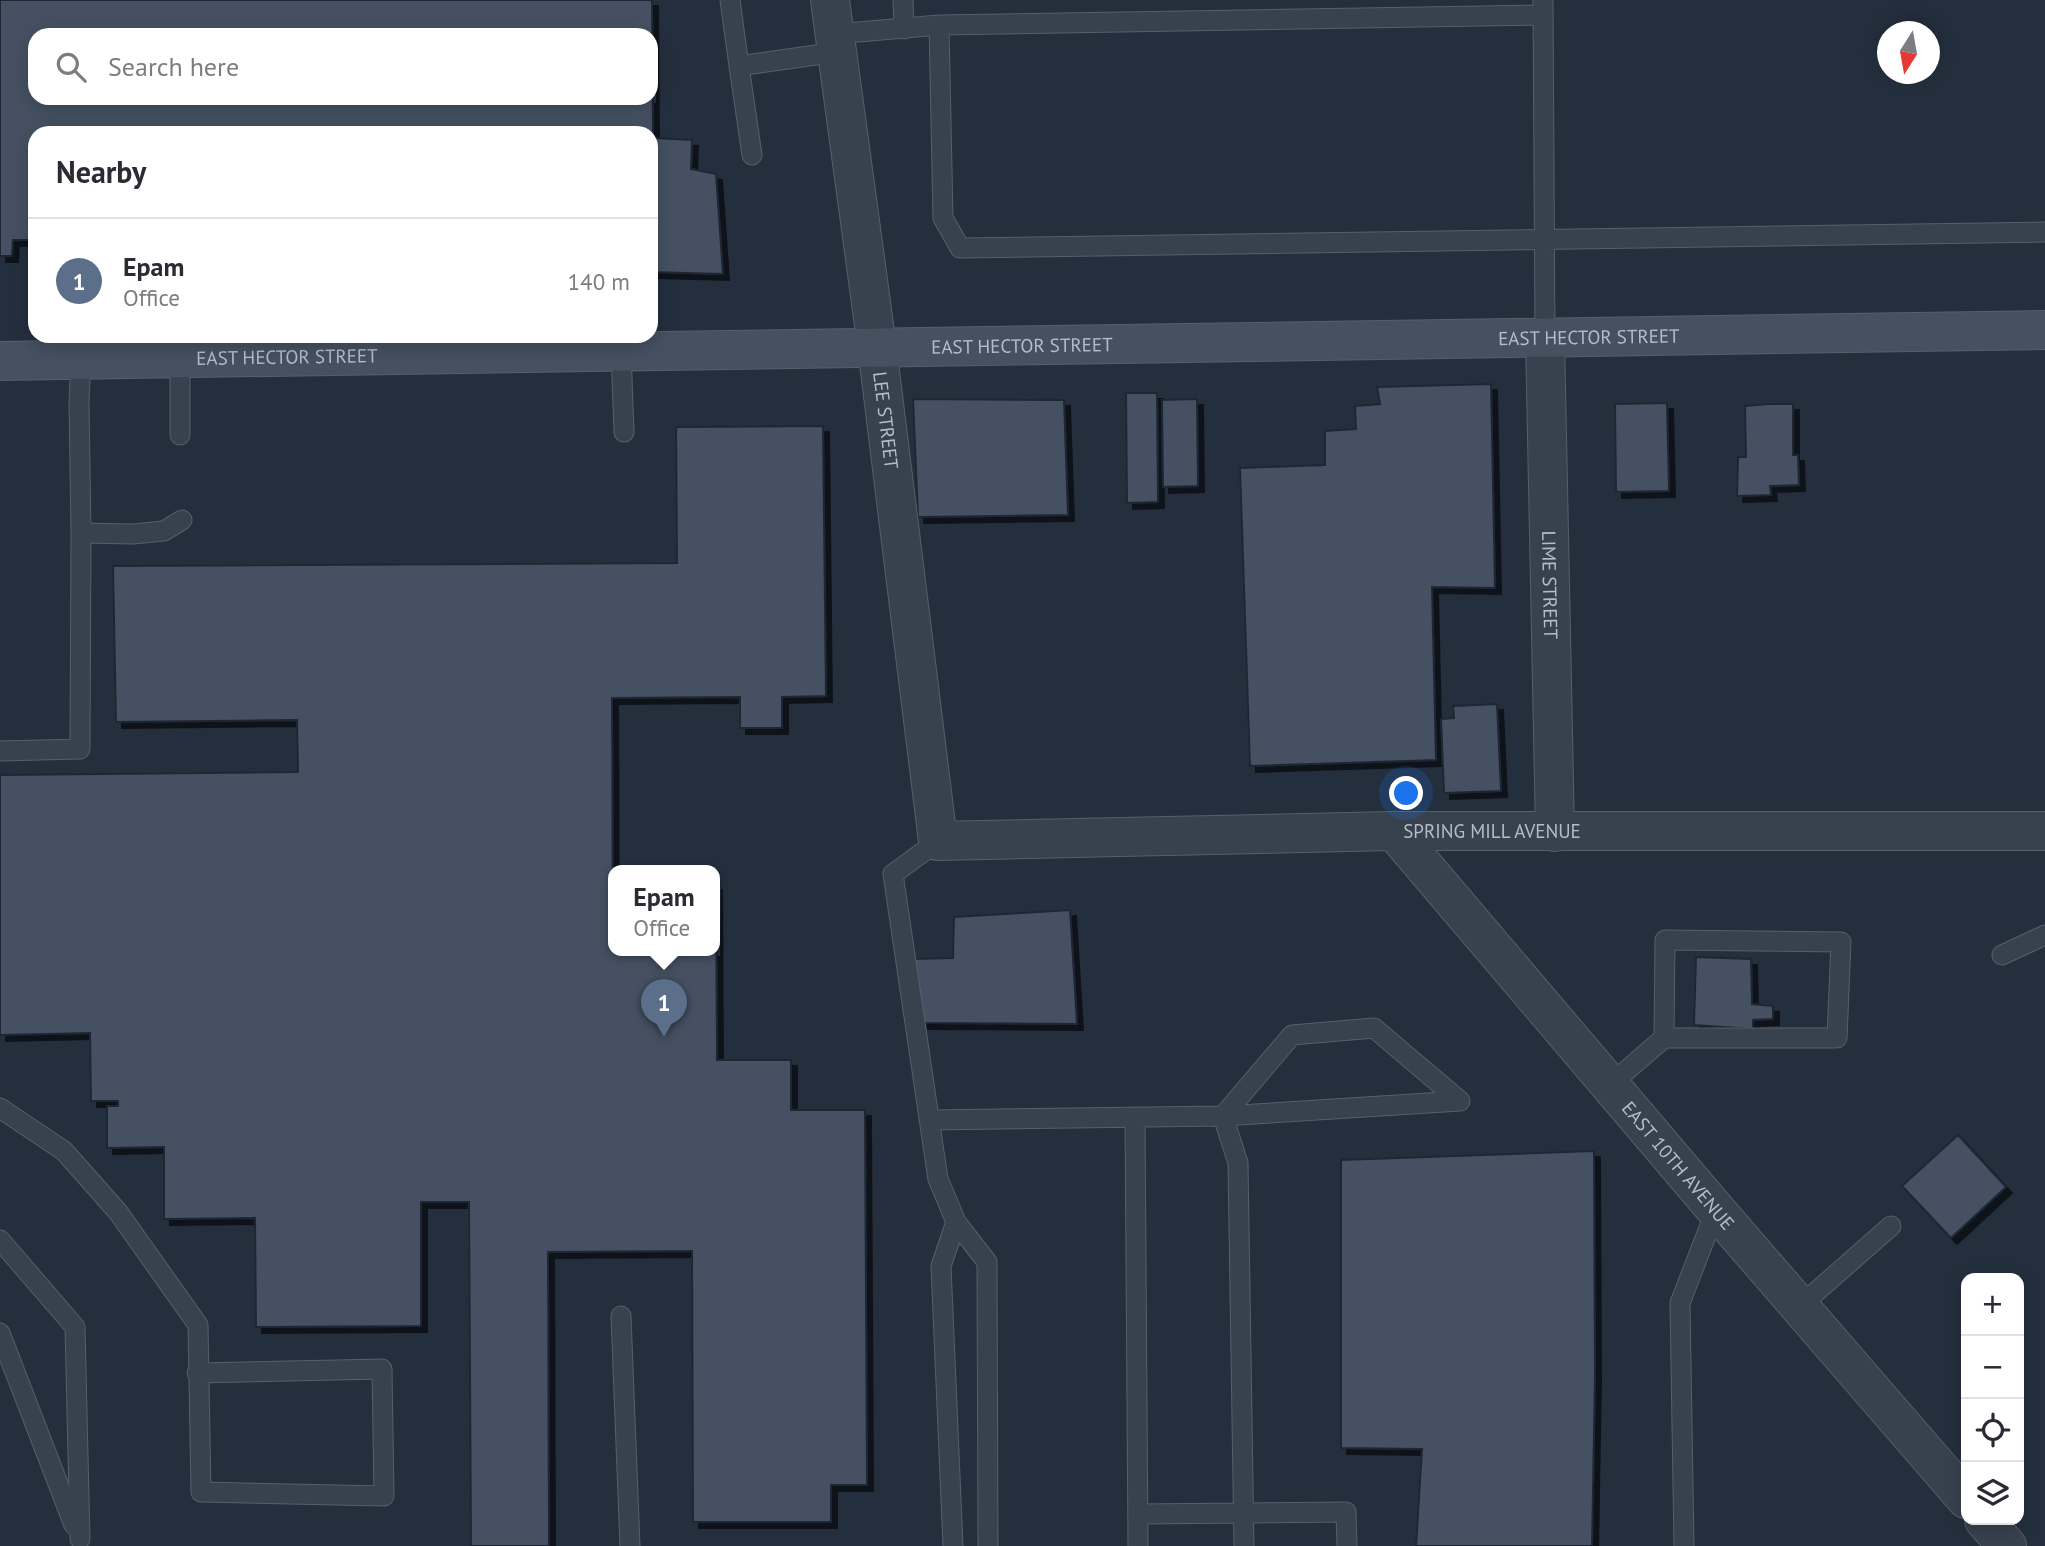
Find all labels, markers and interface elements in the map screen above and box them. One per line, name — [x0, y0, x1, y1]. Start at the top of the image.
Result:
north arrow — [1877, 21, 1940, 84]
search box — [28, 28, 658, 105]
icon: search — [52, 48, 90, 86]
text: Search here — [108, 50, 239, 83]
text: Nearby — [56, 152, 146, 191]
text: Epam — [123, 250, 184, 283]
text: 1 — [72, 267, 86, 296]
text: 140 m — [568, 267, 630, 296]
text: Office — [123, 283, 180, 312]
street label: EAST HECTOR STREET — [1498, 324, 1680, 350]
street label: EAST HECTOR STREET — [931, 332, 1113, 359]
street label: EAST HECTOR STREET — [196, 343, 378, 370]
street label: LEE STREET — [868, 370, 904, 471]
street label: LIME STREET — [1537, 530, 1563, 640]
your location — [1389, 776, 1423, 810]
street label: SPRING MILL AVENUE — [1403, 819, 1581, 843]
popup — [608, 865, 720, 956]
text: Epam — [633, 880, 695, 913]
text: Office — [633, 913, 690, 942]
pin: 1 — [641, 979, 687, 1037]
street label: EAST 10TH AVENUE — [1617, 1096, 1740, 1235]
map controls — [1961, 1273, 2024, 1525]
button: + — [1961, 1273, 2024, 1336]
button: − — [1961, 1336, 2024, 1399]
button: locate — [1961, 1399, 2024, 1462]
button: layers — [1961, 1462, 2024, 1525]

